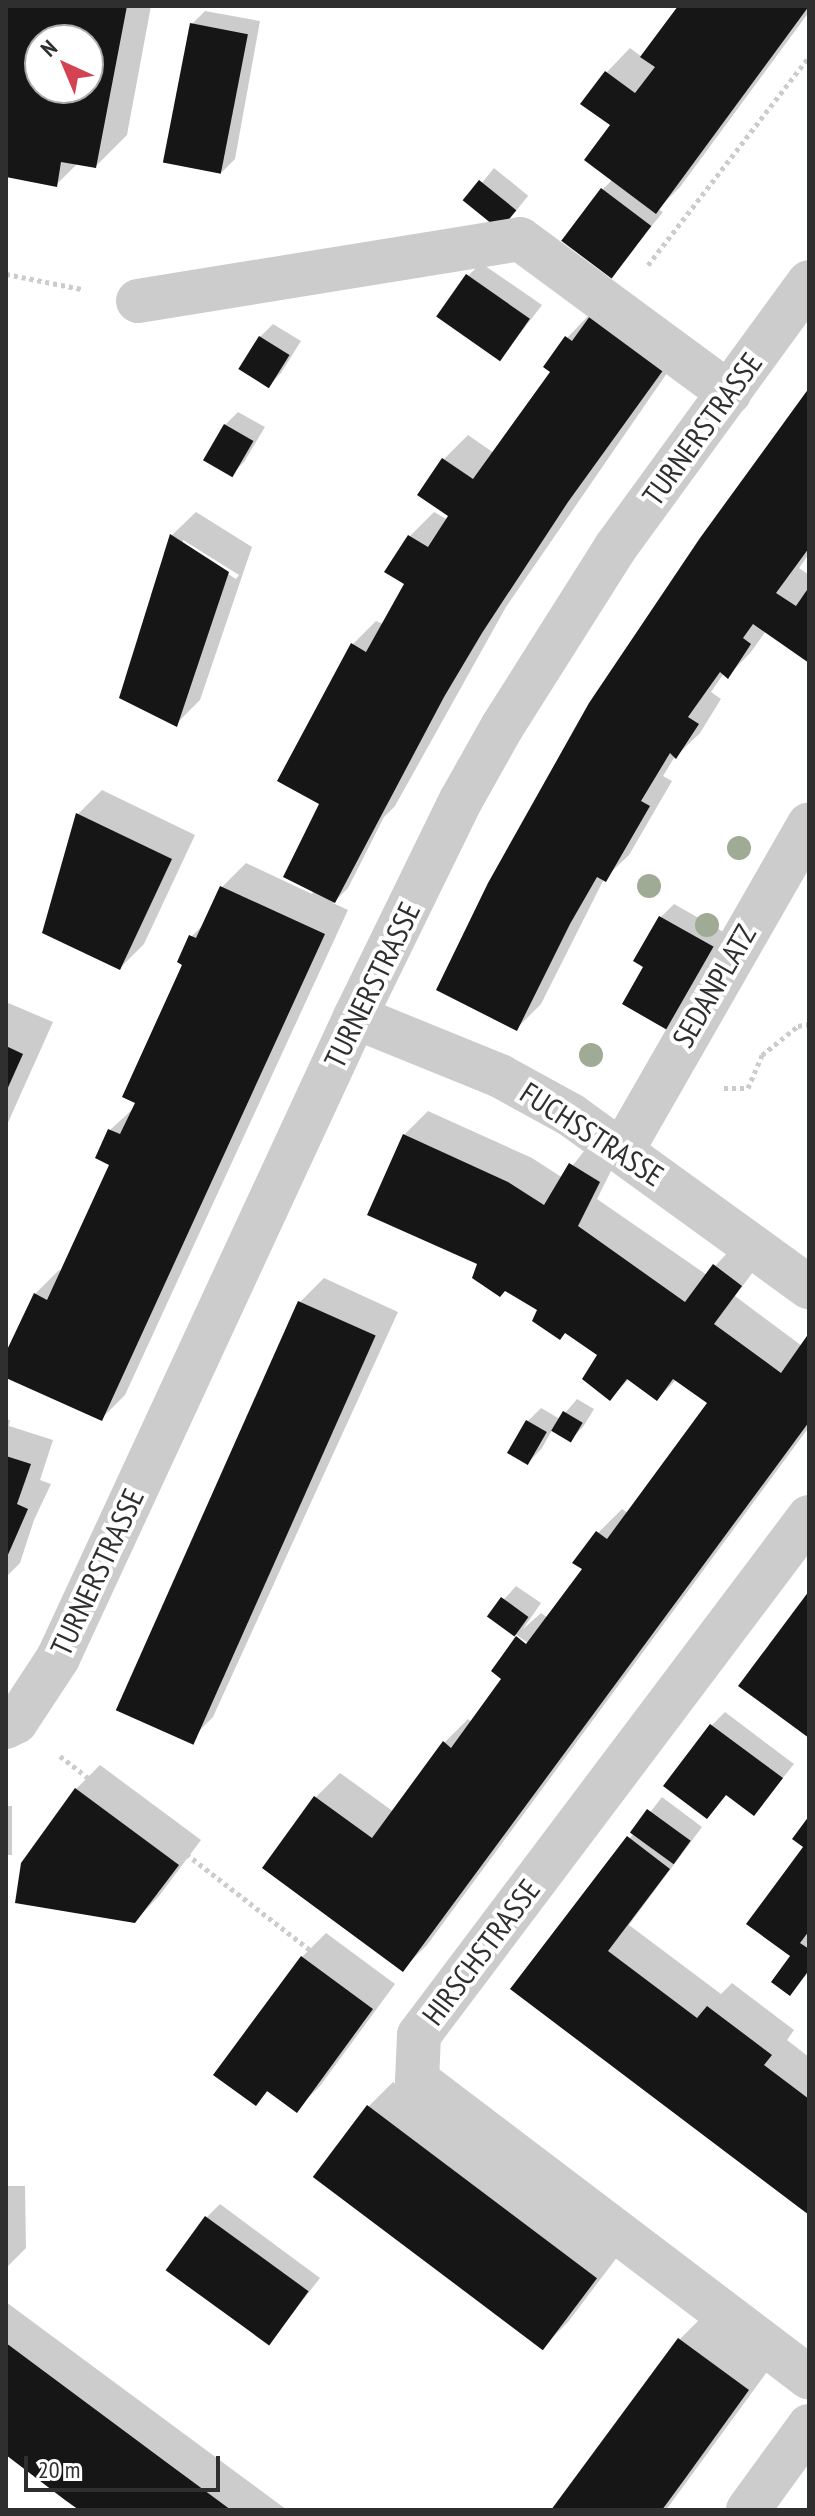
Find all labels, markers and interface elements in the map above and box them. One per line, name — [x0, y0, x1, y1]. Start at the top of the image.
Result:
north arrow — [24, 24, 104, 104]
text: N — [35, 34, 63, 62]
street label: TURNERSTRASSE — [635, 346, 769, 512]
street label: TURNERSTRASSE — [316, 896, 428, 1074]
street label: SEDANPLATZ — [665, 918, 763, 1054]
street label: FUCHSSTRASSE — [514, 1074, 670, 1194]
street label: TURNERSTRASSE — [43, 1483, 151, 1661]
street label: HIRSCHSTRASSE — [415, 1872, 547, 2032]
scale bar — [28, 2440, 224, 2490]
text: 20 m — [38, 2454, 80, 2485]

